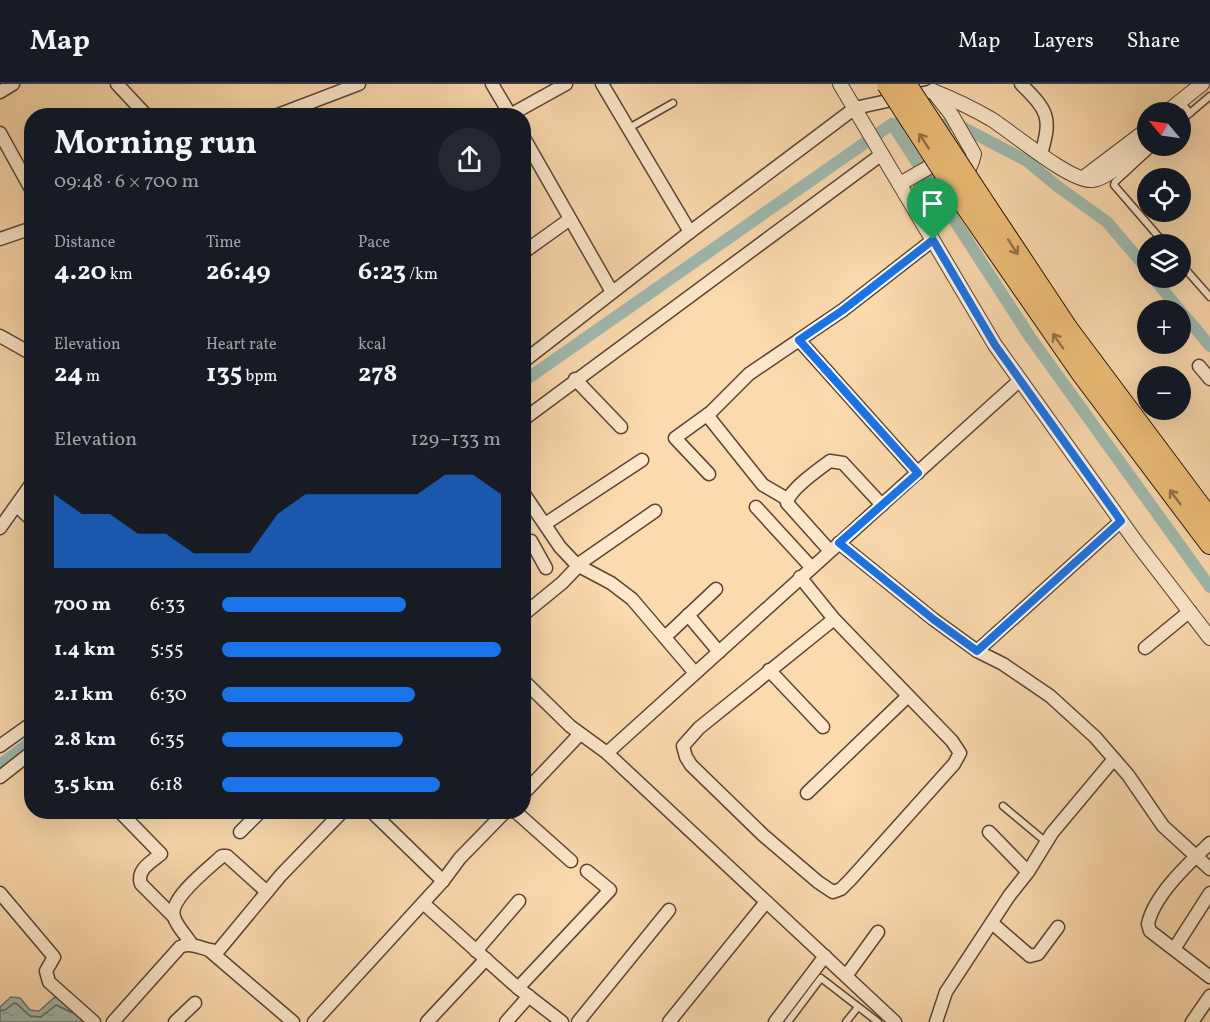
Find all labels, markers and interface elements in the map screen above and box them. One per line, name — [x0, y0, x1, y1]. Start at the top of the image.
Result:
text: Map — [30, 22, 90, 61]
text: Map — [958, 27, 1000, 56]
text: Layers — [1033, 27, 1094, 56]
text: Share — [1127, 27, 1180, 56]
north arrow — [1137, 102, 1191, 156]
map controls — [1137, 102, 1191, 420]
text: Morning run — [54, 122, 257, 168]
button: share — [438, 128, 501, 191]
one-way arrow — [917, 133, 930, 150]
text: 09:48 · 6 × 700 m — [54, 168, 199, 196]
button: locate — [1137, 168, 1191, 222]
pin — [907, 178, 958, 240]
icon: arrive — [916, 187, 949, 220]
text: Distance — [54, 232, 115, 254]
text: Time — [206, 232, 241, 254]
text: Pace — [358, 232, 390, 254]
button: layers — [1137, 234, 1191, 288]
one-way arrow — [1007, 238, 1019, 255]
text: 4.20 — [54, 254, 107, 290]
text: 26:49 — [206, 254, 271, 290]
text: 6:23 — [358, 254, 406, 290]
text: km — [107, 264, 133, 286]
text: /km — [406, 264, 438, 286]
button: + — [1137, 300, 1191, 354]
one-way arrow — [1052, 333, 1064, 349]
text: Elevation — [54, 334, 121, 356]
text: Heart rate — [206, 334, 277, 356]
text: kcal — [358, 334, 386, 356]
text: 24 — [54, 356, 83, 392]
text: 135 — [206, 356, 242, 392]
text: 278 — [358, 356, 397, 392]
text: m — [83, 366, 100, 388]
text: bpm — [242, 366, 278, 388]
button: − — [1137, 366, 1191, 420]
text: Elevation — [54, 426, 137, 454]
text: 129–133 m — [411, 426, 501, 454]
one-way arrow — [1168, 490, 1181, 506]
text: 700 m — [54, 591, 111, 619]
text: 6:33 — [150, 591, 185, 619]
text: 1.4 km — [54, 636, 115, 664]
text: 5:55 — [150, 636, 184, 664]
text: 2.1 km — [54, 681, 114, 709]
text: 6:30 — [150, 681, 187, 709]
text: 2.8 km — [54, 726, 116, 754]
text: 6:35 — [150, 726, 185, 754]
text: 3.5 km — [54, 771, 115, 799]
text: 6:18 — [150, 771, 183, 799]

